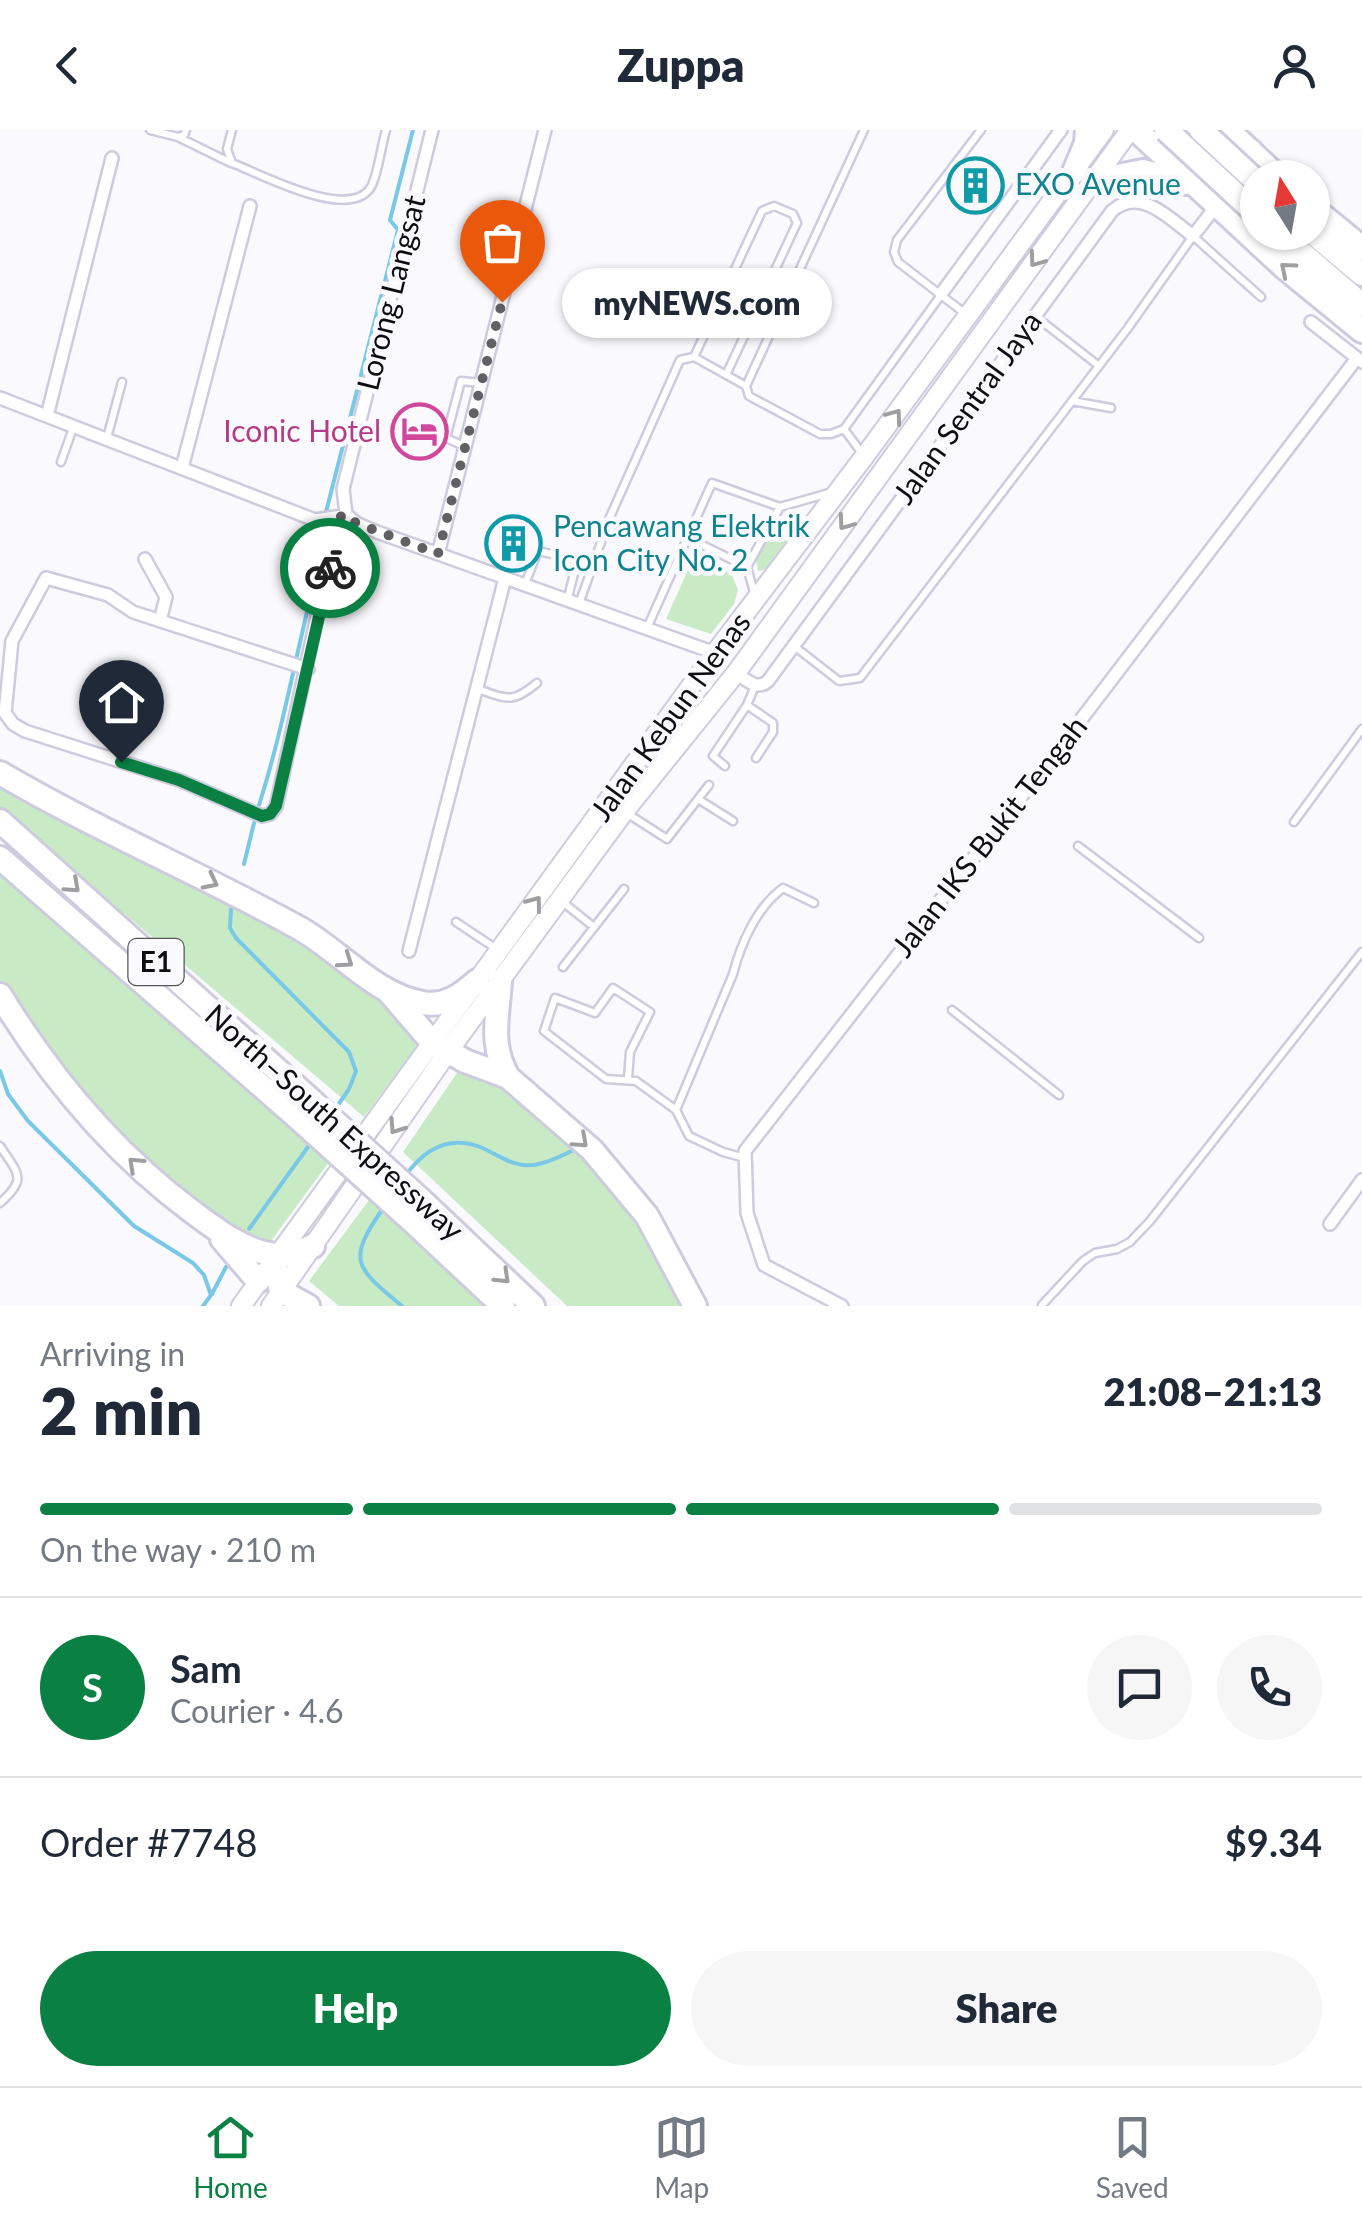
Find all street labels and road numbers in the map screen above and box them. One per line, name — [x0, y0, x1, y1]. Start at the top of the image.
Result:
street label: Lorong Langsat — [348, 191, 432, 394]
street label: Jalan Sentral Jaya — [885, 304, 1048, 510]
street label: Jalan Kebun Nenas — [582, 605, 757, 827]
street label: Jalan IKS Bukit Tengah — [883, 708, 1094, 963]
road number: E1 — [128, 939, 184, 985]
street label: North–South Expressway — [199, 996, 472, 1247]

